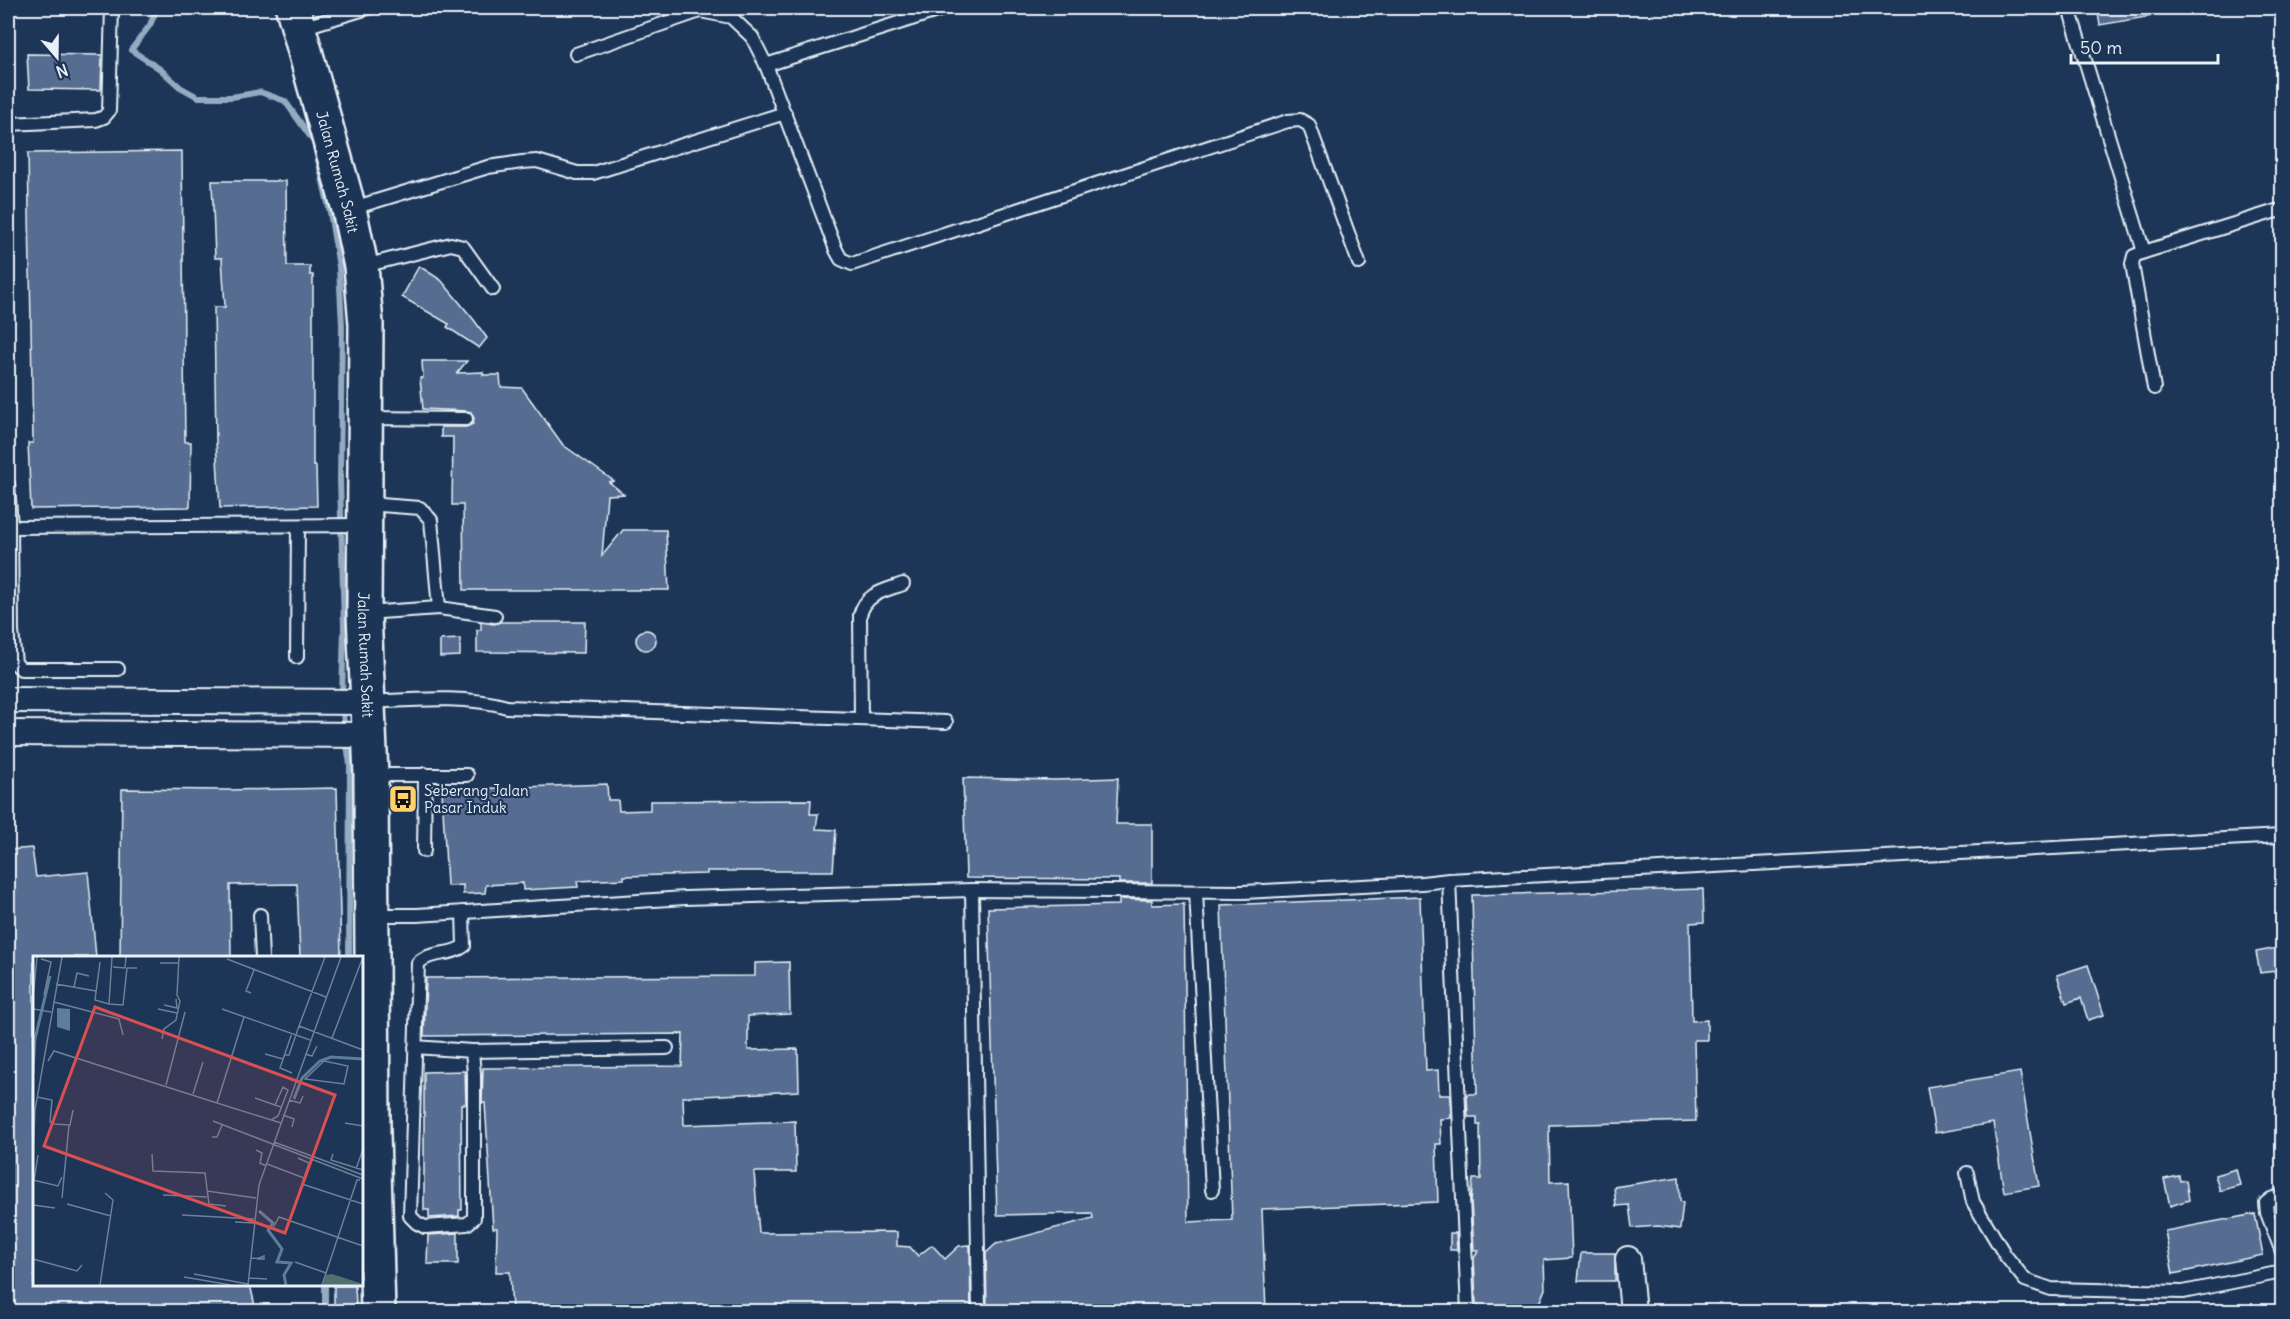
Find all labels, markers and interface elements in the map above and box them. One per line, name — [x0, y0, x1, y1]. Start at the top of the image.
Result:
north arrow — [27, 27, 87, 87]
scale bar — [2071, 27, 2218, 65]
text: 50 m — [2080, 36, 2122, 59]
text: N — [54, 60, 71, 82]
street label: Jalan Rumah Sakit — [313, 109, 363, 235]
street label: Jalan Rumah Sakit — [354, 592, 378, 718]
place label: Seberang Jalan Pasar Induk — [424, 781, 529, 817]
bus stop icon: Seberang Jalan Pasar Induk — [387, 783, 419, 815]
inset map — [33, 956, 363, 1286]

